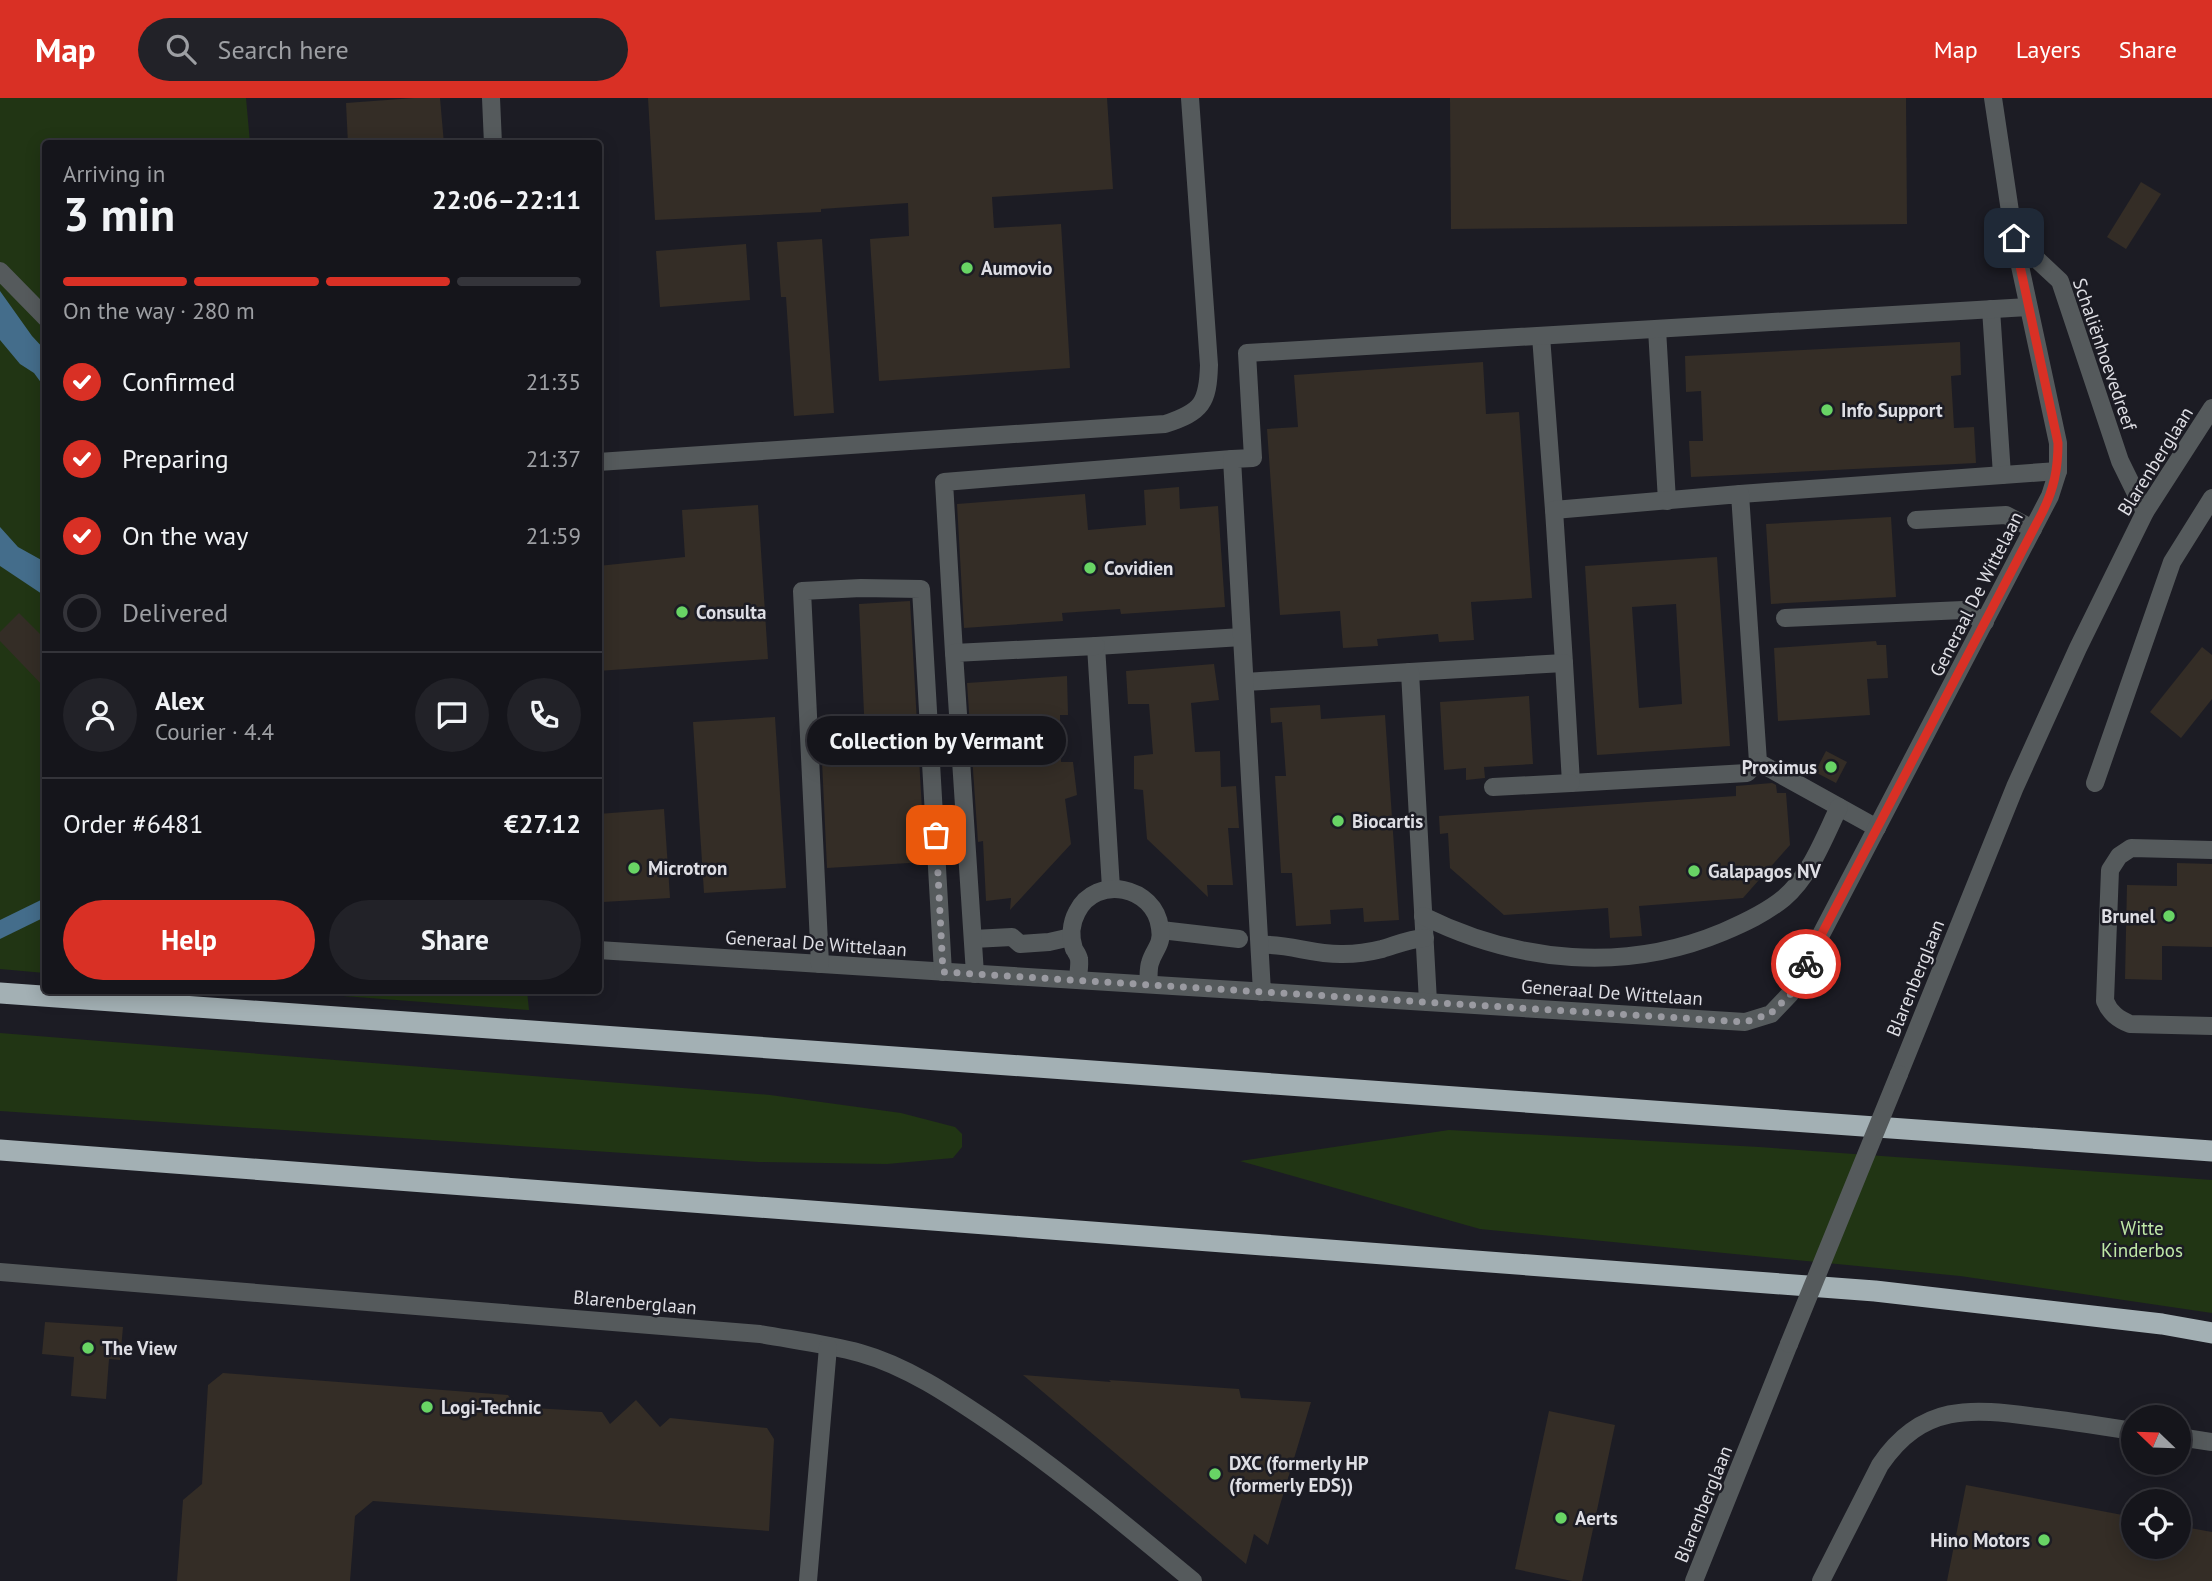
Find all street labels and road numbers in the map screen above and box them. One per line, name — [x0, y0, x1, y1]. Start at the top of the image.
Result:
street label: Schaliënhoevedreef — [2068, 275, 2143, 434]
street label: Blarenberglaan — [2112, 402, 2198, 520]
street label: Generaal De Wittelaan — [1924, 507, 2028, 681]
street label: Blarenberglaan — [1881, 916, 1949, 1040]
street label: Generaal De Wittelaan — [724, 925, 908, 961]
street label: Generaal De Wittelaan — [1520, 974, 1704, 1010]
street label: Blarenberglaan — [572, 1285, 698, 1319]
street label: Blarenberglaan — [1669, 1442, 1737, 1566]

